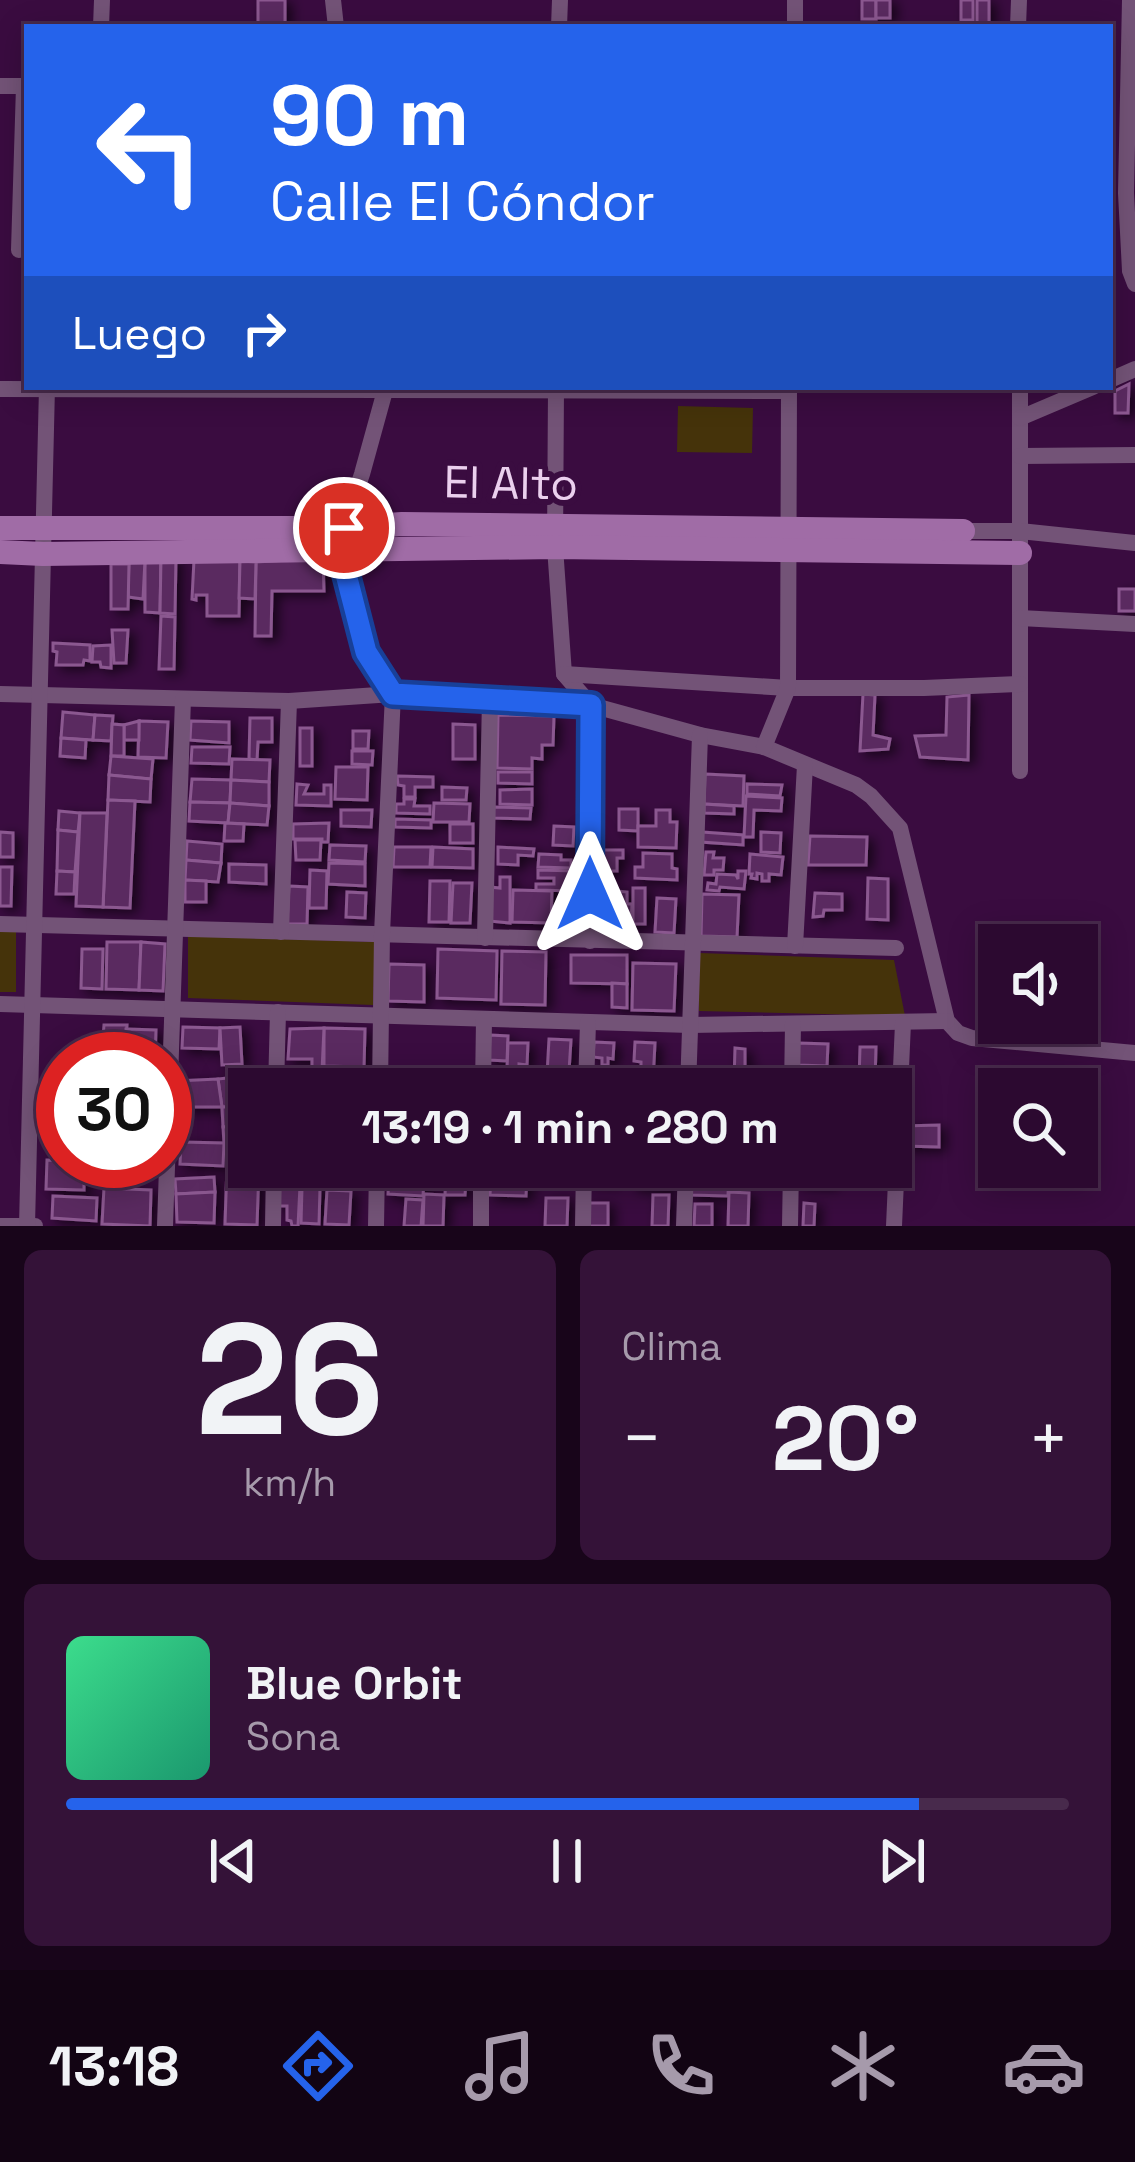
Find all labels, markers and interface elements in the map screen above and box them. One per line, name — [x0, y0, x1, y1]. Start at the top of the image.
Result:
text: 90 m — [270, 62, 469, 170]
icon: left — [72, 72, 228, 228]
text: Calle El Cóndor — [270, 167, 655, 236]
icon: right — [231, 300, 297, 366]
text: Luego — [72, 305, 207, 362]
street label: El Alto — [443, 453, 579, 513]
pin — [293, 477, 395, 579]
icon: arrive — [311, 495, 377, 561]
position arrow — [527, 831, 653, 957]
map controls — [978, 924, 1098, 1188]
button: sound — [978, 924, 1098, 1044]
speed limit sign: 30 — [36, 1032, 192, 1188]
button: search — [978, 1068, 1098, 1188]
text: 13:19 · 1 min · 280 m — [361, 1099, 779, 1156]
text: 26 — [195, 1280, 384, 1480]
text: Clima — [622, 1322, 722, 1371]
text: 20° — [772, 1381, 919, 1496]
text: − — [622, 1396, 662, 1480]
text: + — [1028, 1396, 1069, 1480]
text: km/h — [243, 1458, 336, 1507]
text: Blue Orbit — [246, 1655, 462, 1712]
text: Sona — [246, 1712, 340, 1761]
icon: previous — [200, 1828, 266, 1894]
icon: pause — [534, 1828, 600, 1894]
icon: next — [869, 1828, 935, 1894]
icon: directions — [276, 2024, 360, 2108]
icon: music — [458, 2024, 542, 2108]
icon: phone — [639, 2024, 723, 2108]
icon: climate — [821, 2024, 905, 2108]
icon: car — [1002, 2024, 1086, 2108]
text: 13:18 — [49, 2032, 179, 2101]

